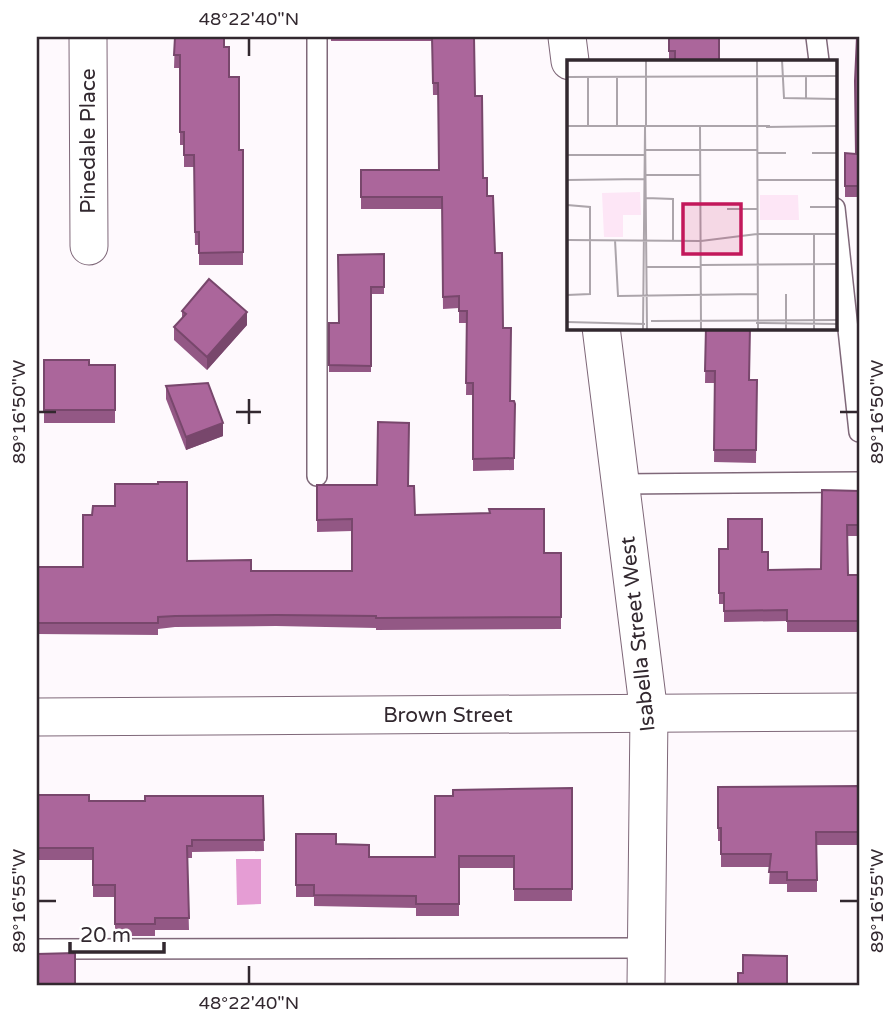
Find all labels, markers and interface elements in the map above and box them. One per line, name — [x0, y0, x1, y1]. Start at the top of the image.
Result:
text: 48°22'40"N — [199, 8, 299, 30]
inset map — [567, 60, 836, 329]
street label: Pinedale Place — [76, 68, 101, 214]
text: 89°16'50"W — [8, 360, 30, 464]
text: 89°16'50"W — [866, 360, 888, 464]
street label: Isabella Street West — [615, 535, 661, 733]
street label: Brown Street — [383, 703, 513, 728]
text: 89°16'55"W — [8, 849, 30, 953]
text: 89°16'55"W — [866, 849, 888, 953]
scale bar — [70, 910, 164, 954]
text: 20 m — [80, 923, 131, 948]
text: 48°22'40"N — [199, 992, 299, 1014]

